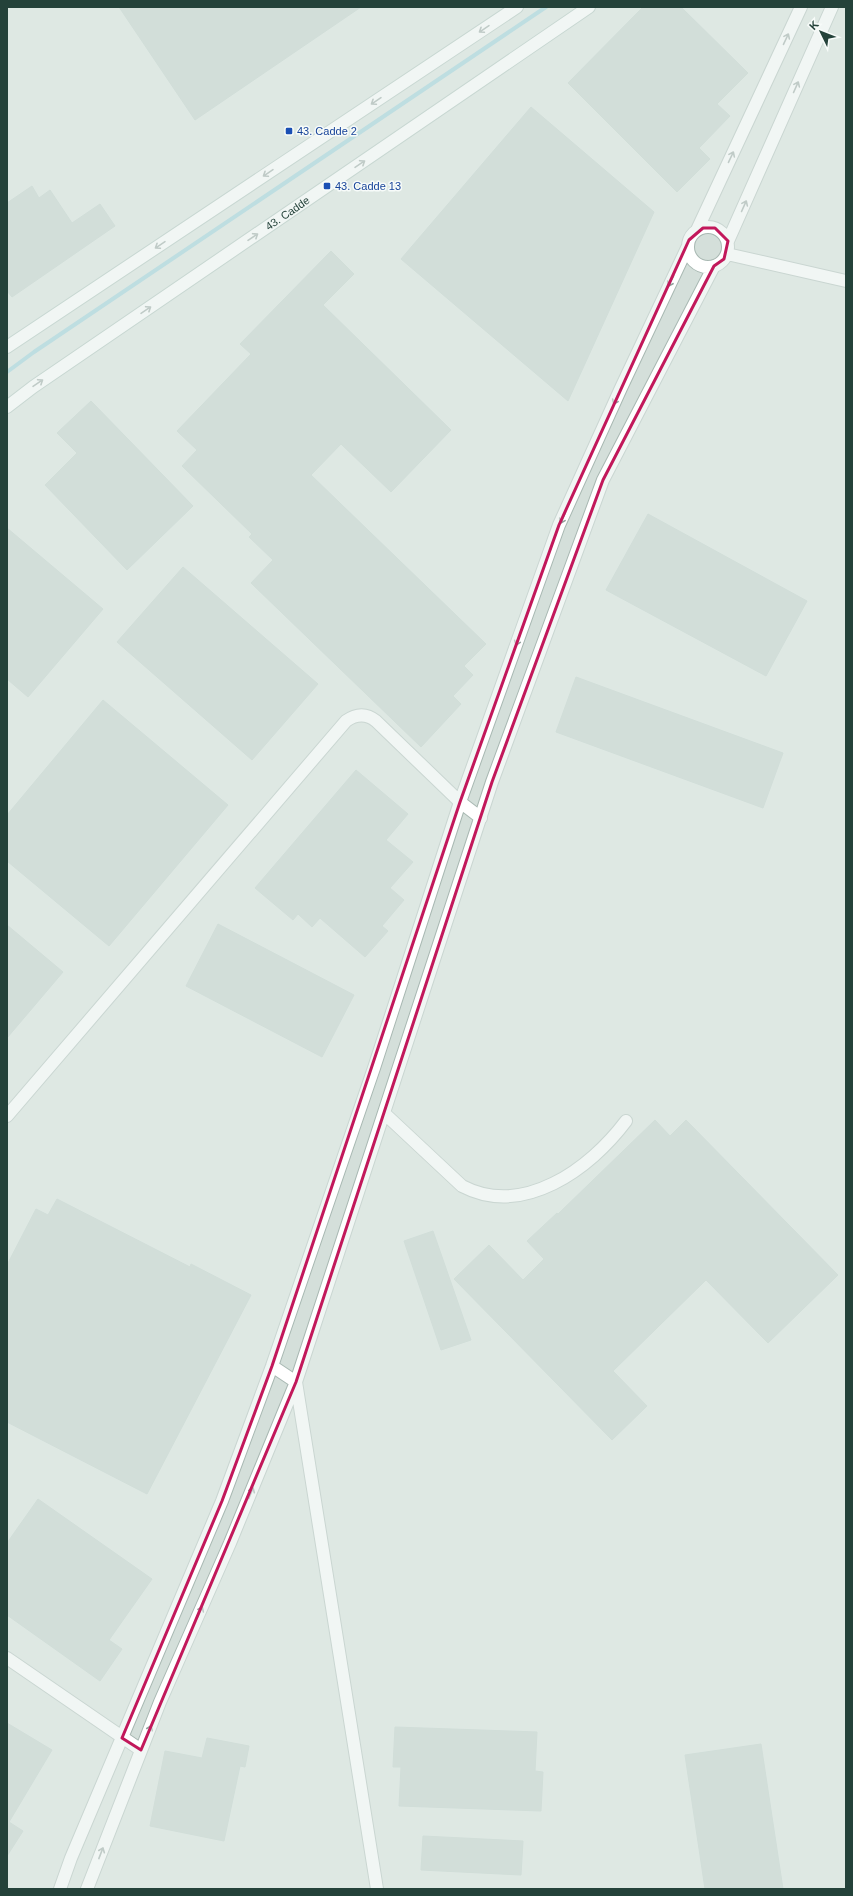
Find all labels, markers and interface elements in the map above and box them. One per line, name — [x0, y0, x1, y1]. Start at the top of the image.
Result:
north arrow — [801, 12, 841, 52]
text: K — [807, 18, 821, 32]
one-way arrow — [479, 25, 490, 33]
one-way arrow — [783, 33, 790, 45]
one-way arrow — [793, 81, 801, 93]
one-way arrow — [371, 97, 382, 105]
place label: 43. Cadde 2 — [297, 125, 357, 137]
marker: 43. Cadde 2 — [284, 126, 294, 136]
one-way arrow — [728, 151, 735, 163]
one-way arrow — [355, 160, 366, 168]
one-way arrow — [263, 169, 274, 177]
place label: 43. Cadde 13 — [335, 180, 401, 192]
marker: 43. Cadde 13 — [322, 181, 332, 191]
street label: 43. Cadde — [263, 194, 312, 232]
one-way arrow — [740, 200, 748, 212]
one-way arrow — [247, 233, 258, 241]
one-way arrow — [155, 241, 166, 249]
one-way arrow — [667, 275, 674, 287]
one-way arrow — [140, 306, 151, 314]
one-way arrow — [32, 379, 43, 387]
one-way arrow — [612, 393, 619, 405]
one-way arrow — [558, 511, 566, 523]
one-way arrow — [513, 633, 521, 645]
one-way arrow — [248, 1487, 255, 1499]
one-way arrow — [197, 1606, 204, 1618]
one-way arrow — [145, 1726, 153, 1738]
one-way arrow — [98, 1847, 106, 1859]

